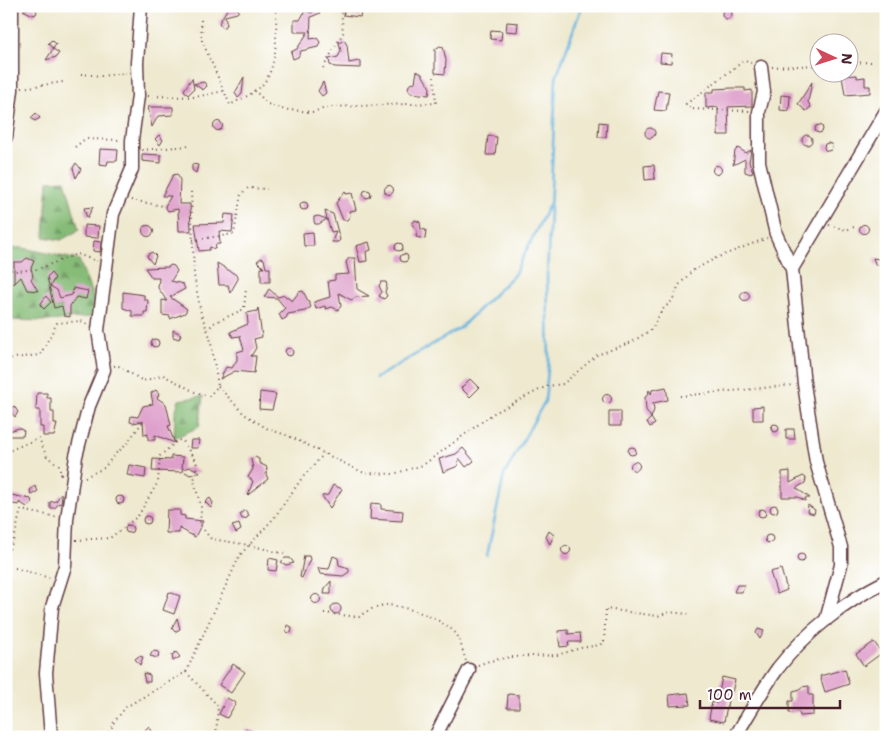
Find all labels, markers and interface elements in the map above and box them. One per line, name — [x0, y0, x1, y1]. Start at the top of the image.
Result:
north arrow — [810, 32, 860, 82]
text: N — [838, 53, 856, 65]
scale bar — [700, 678, 840, 710]
text: 100 m — [707, 685, 752, 705]

